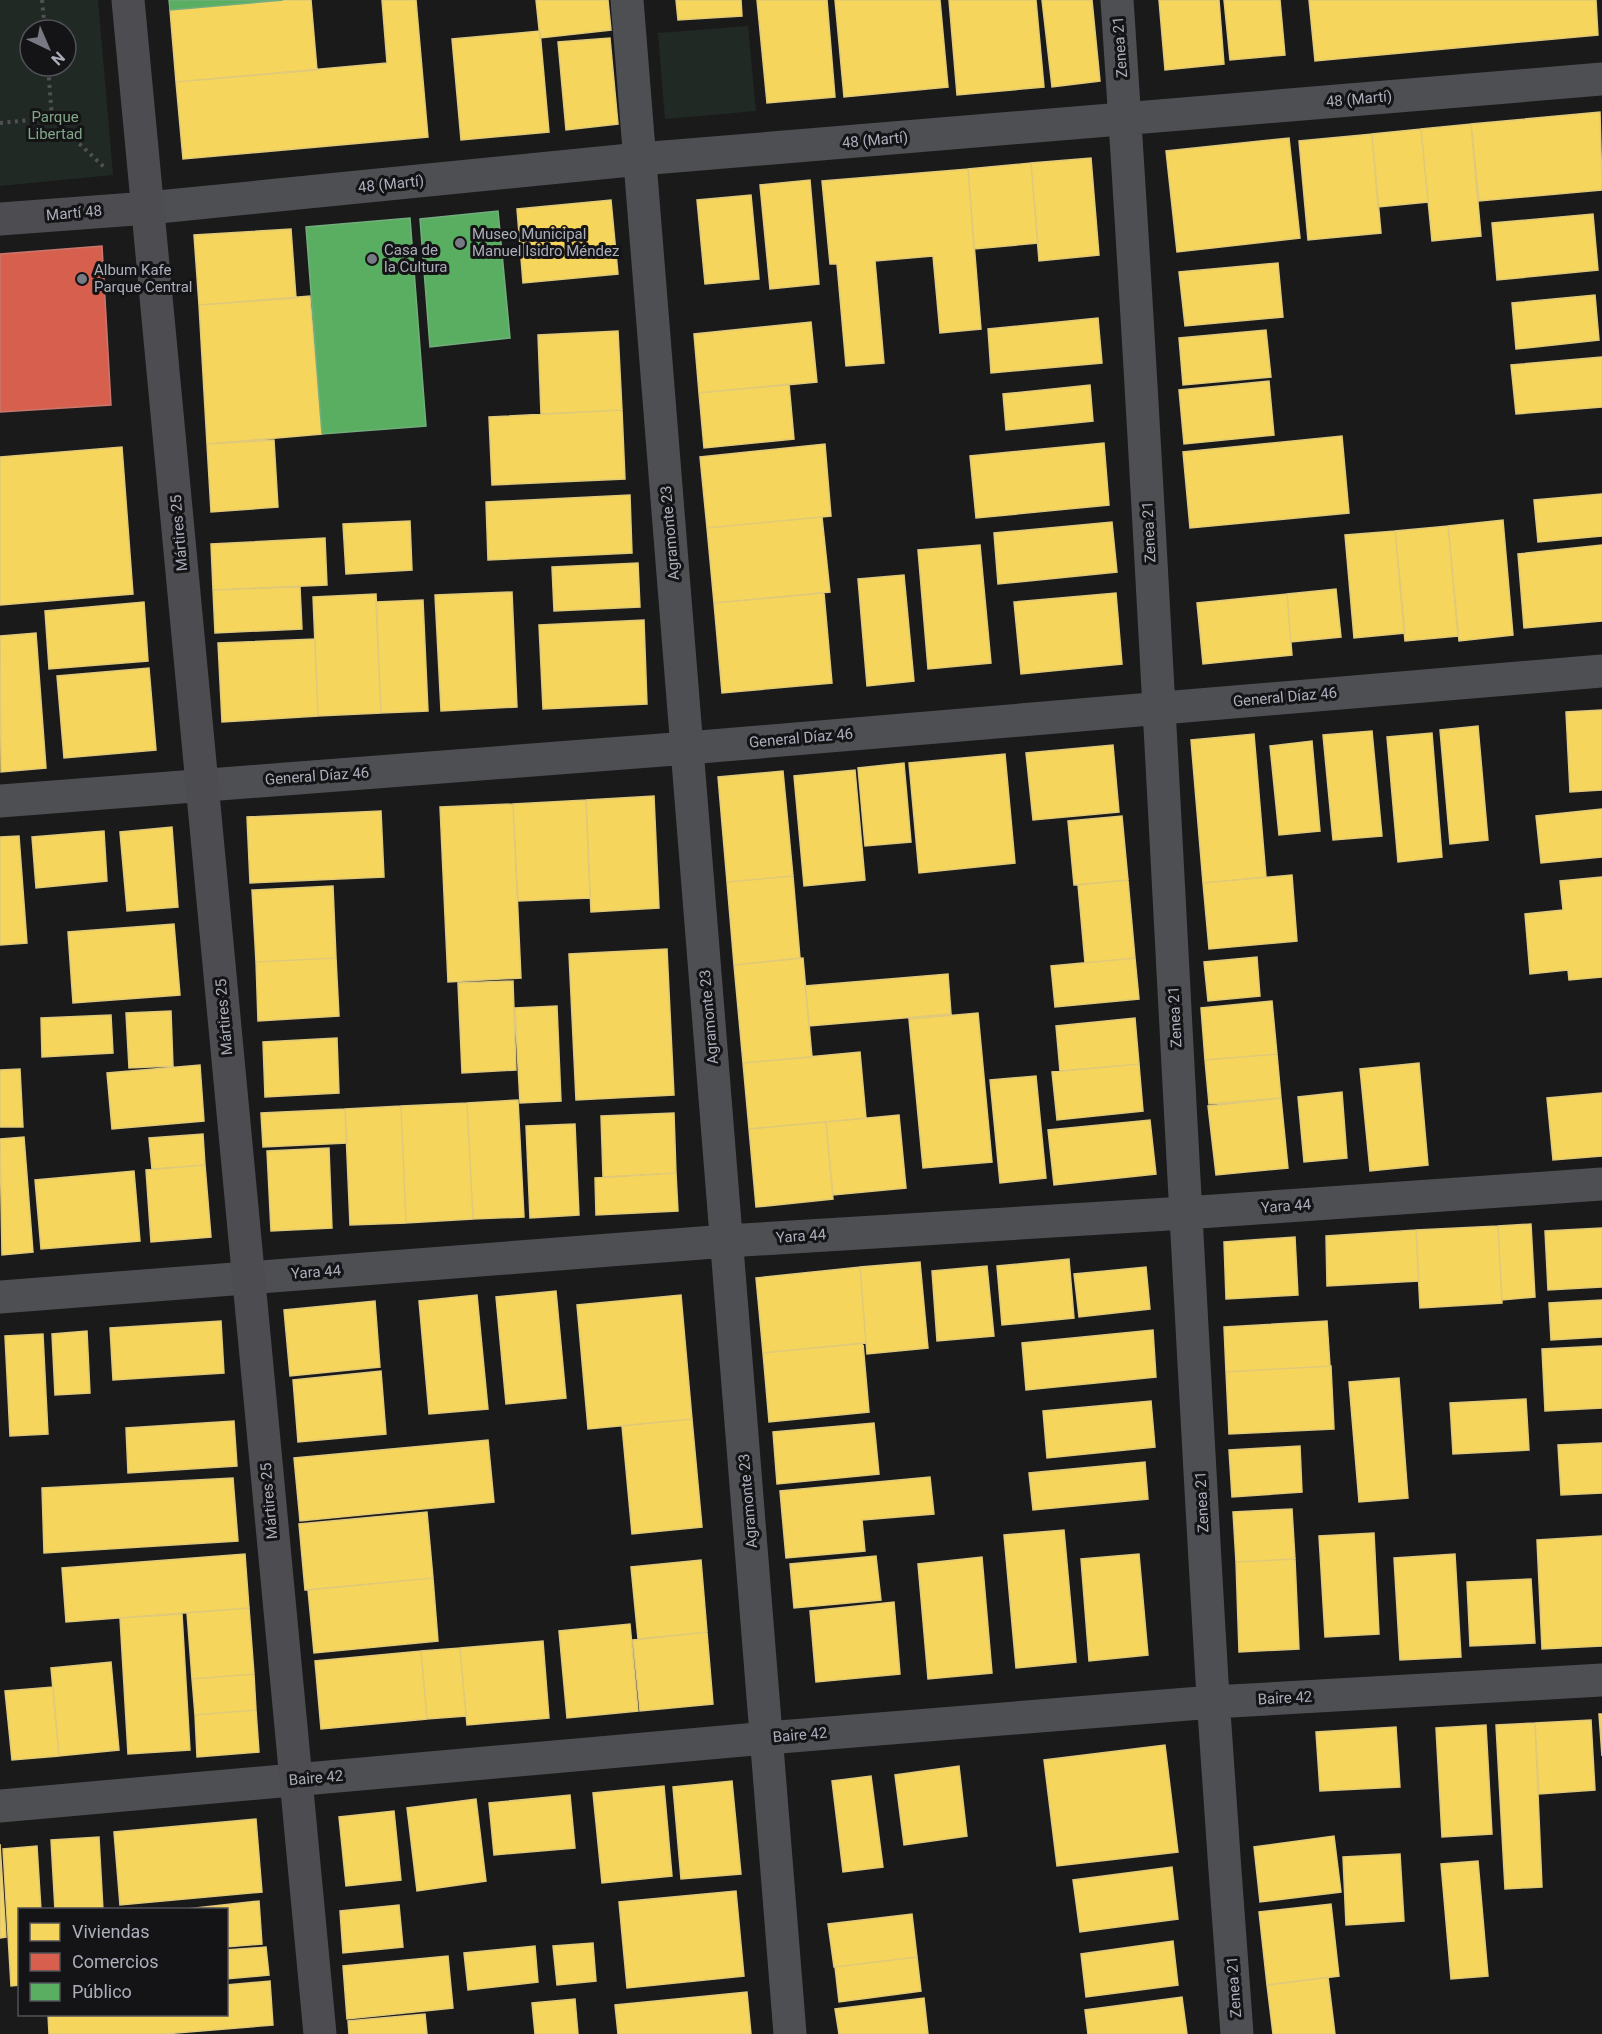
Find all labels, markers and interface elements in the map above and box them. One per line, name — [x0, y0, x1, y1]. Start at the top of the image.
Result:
street label: Zenea 21 — [1109, 16, 1131, 78]
north arrow — [18, 18, 78, 78]
text: N — [47, 48, 69, 69]
street label: 48 (Martí) — [1325, 87, 1393, 111]
park label: Parque Libertad — [27, 108, 83, 143]
street label: 48 (Martí) — [841, 128, 909, 152]
street label: 48 (Martí) — [357, 172, 425, 196]
street label: Martí 48 — [45, 202, 103, 224]
place label: Museo Municipal Manuel Isidro Méndez — [472, 225, 619, 260]
marker: Museo Municipal Manuel Isidro Méndez — [453, 236, 467, 250]
place label: Casa de la Cultura — [384, 241, 447, 276]
marker: Casa de la Cultura — [365, 252, 379, 266]
place label: Album Kafe Parque Central — [94, 261, 192, 296]
marker: Album Kafe Parque Central — [75, 272, 89, 286]
street label: Agramonte 23 — [657, 485, 683, 581]
street label: Mártires 25 — [167, 494, 191, 572]
street label: Zenea 21 — [1138, 501, 1160, 563]
street label: General Díaz 46 — [1232, 683, 1338, 711]
street label: General Díaz 46 — [748, 724, 854, 752]
street label: General Díaz 46 — [264, 763, 370, 789]
street label: Agramonte 23 — [696, 969, 722, 1065]
street label: Mártires 25 — [212, 978, 236, 1056]
street label: Zenea 21 — [1164, 986, 1186, 1048]
street label: Yara 44 — [1260, 1195, 1312, 1217]
street label: Yara 44 — [775, 1225, 827, 1247]
street label: Yara 44 — [290, 1261, 342, 1283]
street label: Agramonte 23 — [735, 1453, 761, 1549]
street label: Mártires 25 — [257, 1462, 281, 1540]
street label: Zenea 21 — [1191, 1471, 1213, 1533]
street label: Baire 42 — [1257, 1688, 1313, 1708]
street label: Baire 42 — [772, 1724, 828, 1746]
street label: Baire 42 — [288, 1767, 344, 1789]
legend — [18, 1908, 228, 2016]
text: Viviendas — [72, 1921, 150, 1942]
text: Comercios — [72, 1951, 159, 1972]
street label: Zenea 21 — [1223, 1956, 1245, 2018]
text: Público — [72, 1981, 132, 2002]

